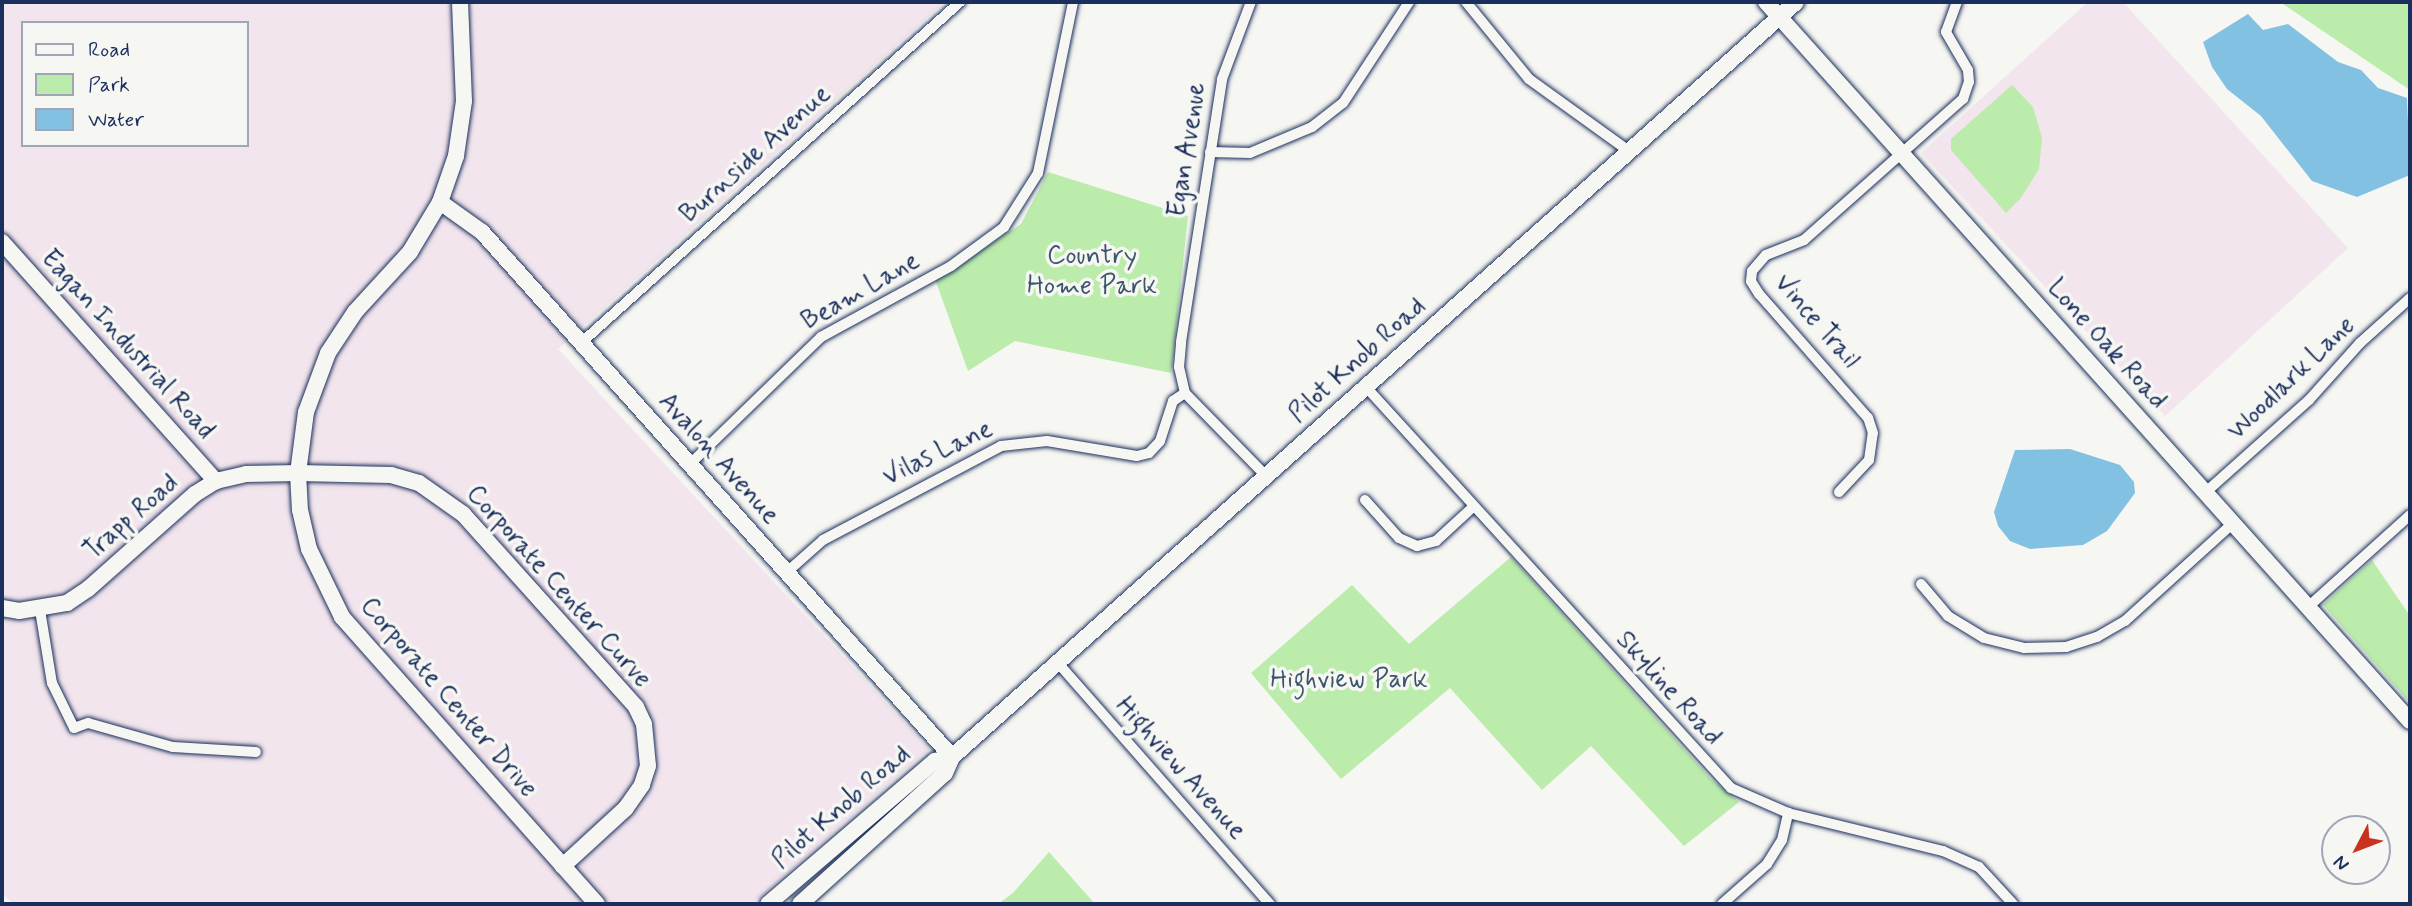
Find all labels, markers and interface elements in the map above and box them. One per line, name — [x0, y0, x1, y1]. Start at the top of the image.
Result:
legend — [21, 21, 248, 147]
text: Road — [88, 36, 130, 64]
text: Park — [88, 71, 130, 99]
street label: Egan Avenue — [1161, 77, 1215, 223]
street label: Burnside Avenue — [674, 79, 838, 231]
text: Water — [88, 106, 144, 134]
park label: Country Home Park — [1030, 241, 1154, 302]
street label: Eagan Industrial Road — [36, 246, 218, 444]
street label: Beam Lane — [797, 246, 925, 338]
street label: Vince Trail — [1767, 269, 1865, 375]
street label: Lone Oak Road — [2040, 274, 2172, 416]
street label: Pilot Knob Road — [1284, 292, 1432, 430]
street label: Woodlark Lane — [2221, 310, 2363, 448]
street label: Avalon Avenue — [651, 387, 785, 531]
street label: Vilas Lane — [880, 415, 996, 493]
street label: Trapp Road — [78, 468, 186, 568]
street label: Corporate Center Curve — [457, 477, 659, 697]
street label: Corporate Center Drive — [351, 590, 545, 806]
street label: Skyline Road — [1609, 626, 1727, 752]
park label: Highview Park — [1273, 665, 1425, 697]
street label: Highview Avenue — [1107, 691, 1253, 847]
street label: Pilot Knob Road — [767, 740, 917, 876]
north arrow — [2321, 815, 2391, 885]
text: N — [2328, 850, 2355, 876]

